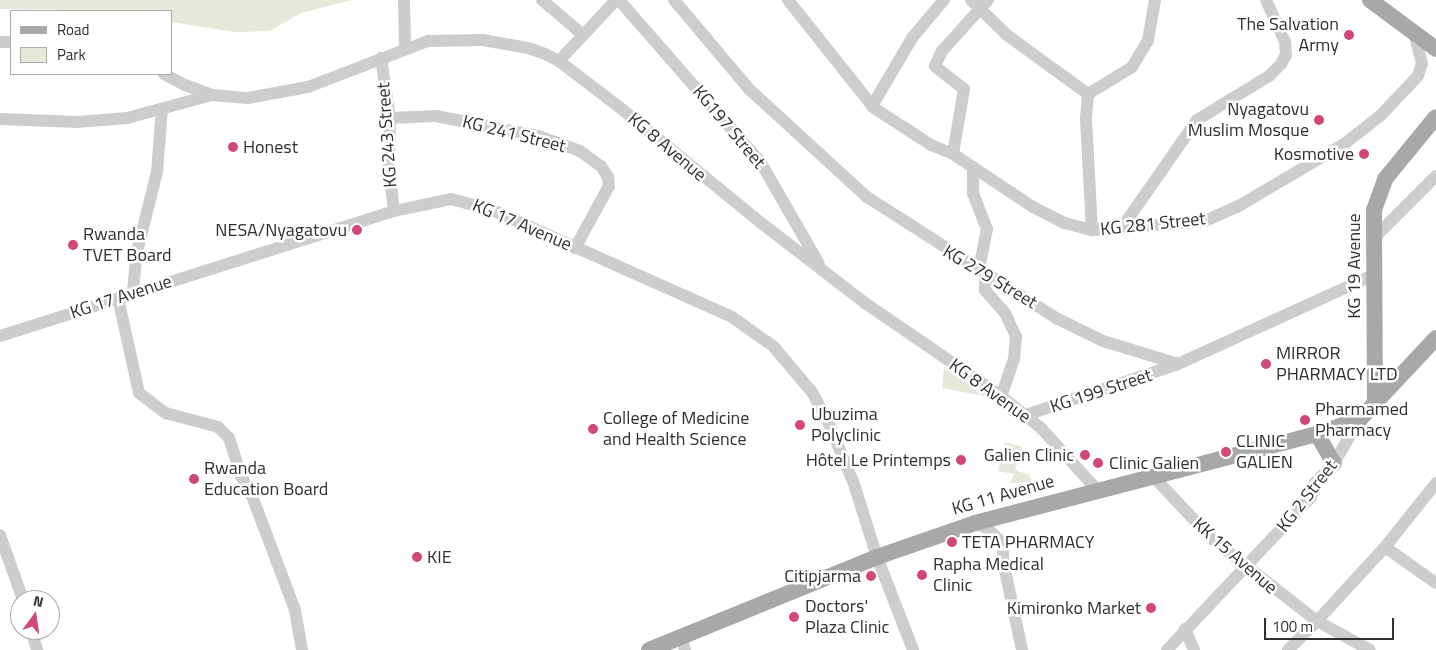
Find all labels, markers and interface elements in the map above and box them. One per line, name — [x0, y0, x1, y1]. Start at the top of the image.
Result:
legend — [10, 10, 172, 75]
place label: The Salvation Army — [1237, 14, 1339, 56]
text: Road — [57, 18, 89, 41]
marker: The Salvation Army — [1343, 29, 1355, 41]
text: Park — [57, 43, 86, 66]
street label: KG197 Street — [688, 81, 770, 173]
street label: KG 243 Street — [373, 82, 401, 188]
place label: Nyagatovu Muslim Mosque — [1188, 99, 1309, 142]
street label: KG 8 Avenue — [624, 108, 710, 186]
street label: KG 241 Street — [460, 111, 568, 157]
marker: Nyagatovu Muslim Mosque — [1313, 114, 1325, 126]
place label: Honest — [243, 136, 298, 158]
marker: Honest — [227, 141, 239, 153]
place label: Kosmotive — [1274, 143, 1354, 165]
marker: Kosmotive — [1358, 148, 1370, 160]
street label: KG 17 Avenue — [469, 194, 575, 256]
street label: KG 281 Street — [1099, 208, 1207, 240]
street label: KG 19 Avenue — [1343, 213, 1365, 319]
place label: NESA/Nyagatovu — [215, 219, 347, 241]
place label: Rwanda TVET Board — [83, 224, 171, 266]
marker: NESA/Nyagatovu — [351, 224, 363, 236]
marker: Rwanda TVET Board — [67, 239, 79, 251]
street label: KG 279 Street — [939, 241, 1041, 313]
street label: KG 17 Avenue — [68, 270, 174, 324]
place label: MIRROR PHARMACY LTD — [1276, 343, 1398, 386]
street label: KG 8 Avenue — [945, 354, 1035, 428]
marker: MIRROR PHARMACY LTD — [1260, 358, 1272, 370]
street label: KG 199 Street — [1047, 364, 1155, 418]
place label: Pharmamed Pharmacy — [1315, 399, 1408, 442]
place label: Ubuzima Polyclinic — [811, 404, 881, 446]
place label: College of Medicine and Health Science — [603, 408, 749, 450]
marker: Pharmamed Pharmacy — [1299, 414, 1311, 426]
marker: Ubuzima Polyclinic — [793, 418, 807, 432]
marker: College of Medicine and Health Science — [587, 423, 599, 435]
place label: CLINIC GALIEN — [1236, 431, 1293, 474]
place label: Galien Clinic — [984, 444, 1074, 466]
marker: CLINIC GALIEN — [1220, 446, 1232, 458]
marker: Galien Clinic — [1078, 448, 1092, 462]
place label: Hôtel Le Printemps — [806, 449, 951, 471]
place label: Clinic Galien — [1109, 452, 1199, 474]
marker: Hôtel Le Printemps — [955, 454, 967, 466]
marker: Clinic Galien — [1091, 456, 1105, 470]
street label: KG 2 Street — [1272, 456, 1342, 536]
place label: Rwanda Education Board — [204, 458, 328, 500]
street label: KG 11 Avenue — [949, 470, 1057, 520]
marker: Rwanda Education Board — [188, 473, 200, 485]
street label: KK 15 Avenue — [1188, 513, 1282, 599]
place label: TETA PHARMACY — [962, 531, 1094, 553]
marker: TETA PHARMACY — [946, 536, 958, 548]
place label: KIE — [427, 546, 452, 568]
marker: KIE — [411, 551, 423, 563]
place label: Rapha Medical Clinic — [933, 554, 1044, 596]
place label: Citipjarma — [784, 565, 861, 587]
marker: Rapha Medical Clinic — [915, 568, 929, 582]
marker: Citipjarma — [865, 570, 877, 582]
north arrow — [10, 590, 60, 640]
text: N — [31, 590, 46, 612]
place label: Doctors' Plaza Clinic — [805, 596, 889, 638]
place label: Kimironko Market — [1007, 597, 1141, 619]
marker: Kimironko Market — [1145, 602, 1157, 614]
scale bar — [1266, 608, 1396, 640]
marker: Doctors' Plaza Clinic — [787, 610, 801, 624]
text: 100 m — [1272, 615, 1313, 638]

